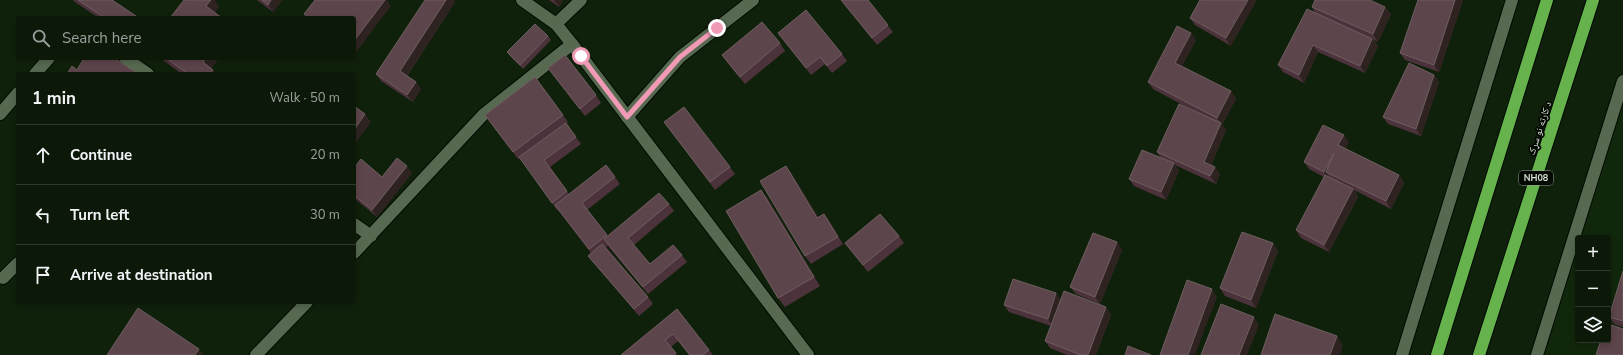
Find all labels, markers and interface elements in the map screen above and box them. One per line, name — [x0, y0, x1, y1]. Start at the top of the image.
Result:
search box — [16, 16, 356, 60]
route end — [708, 19, 726, 37]
icon: search — [30, 27, 52, 49]
text: Search here — [62, 28, 142, 48]
route start — [572, 47, 590, 65]
text: 1 min — [32, 87, 76, 110]
text: Walk · 50 m — [269, 89, 340, 107]
street label: د کارته نو سړک — [1525, 100, 1555, 157]
icon: ahead — [32, 144, 54, 166]
text: Continue — [70, 145, 132, 165]
text: 20 m — [310, 146, 340, 164]
road number: NH08 — [1519, 171, 1553, 185]
icon: left — [32, 204, 54, 226]
text: Turn left — [70, 205, 129, 225]
text: 30 m — [310, 206, 340, 224]
map controls — [1575, 235, 1611, 343]
button: + — [1575, 235, 1611, 271]
icon: arrive — [32, 264, 54, 286]
text: Arrive at destination — [70, 265, 213, 285]
button: − — [1575, 271, 1611, 307]
button: layers — [1575, 307, 1611, 343]

